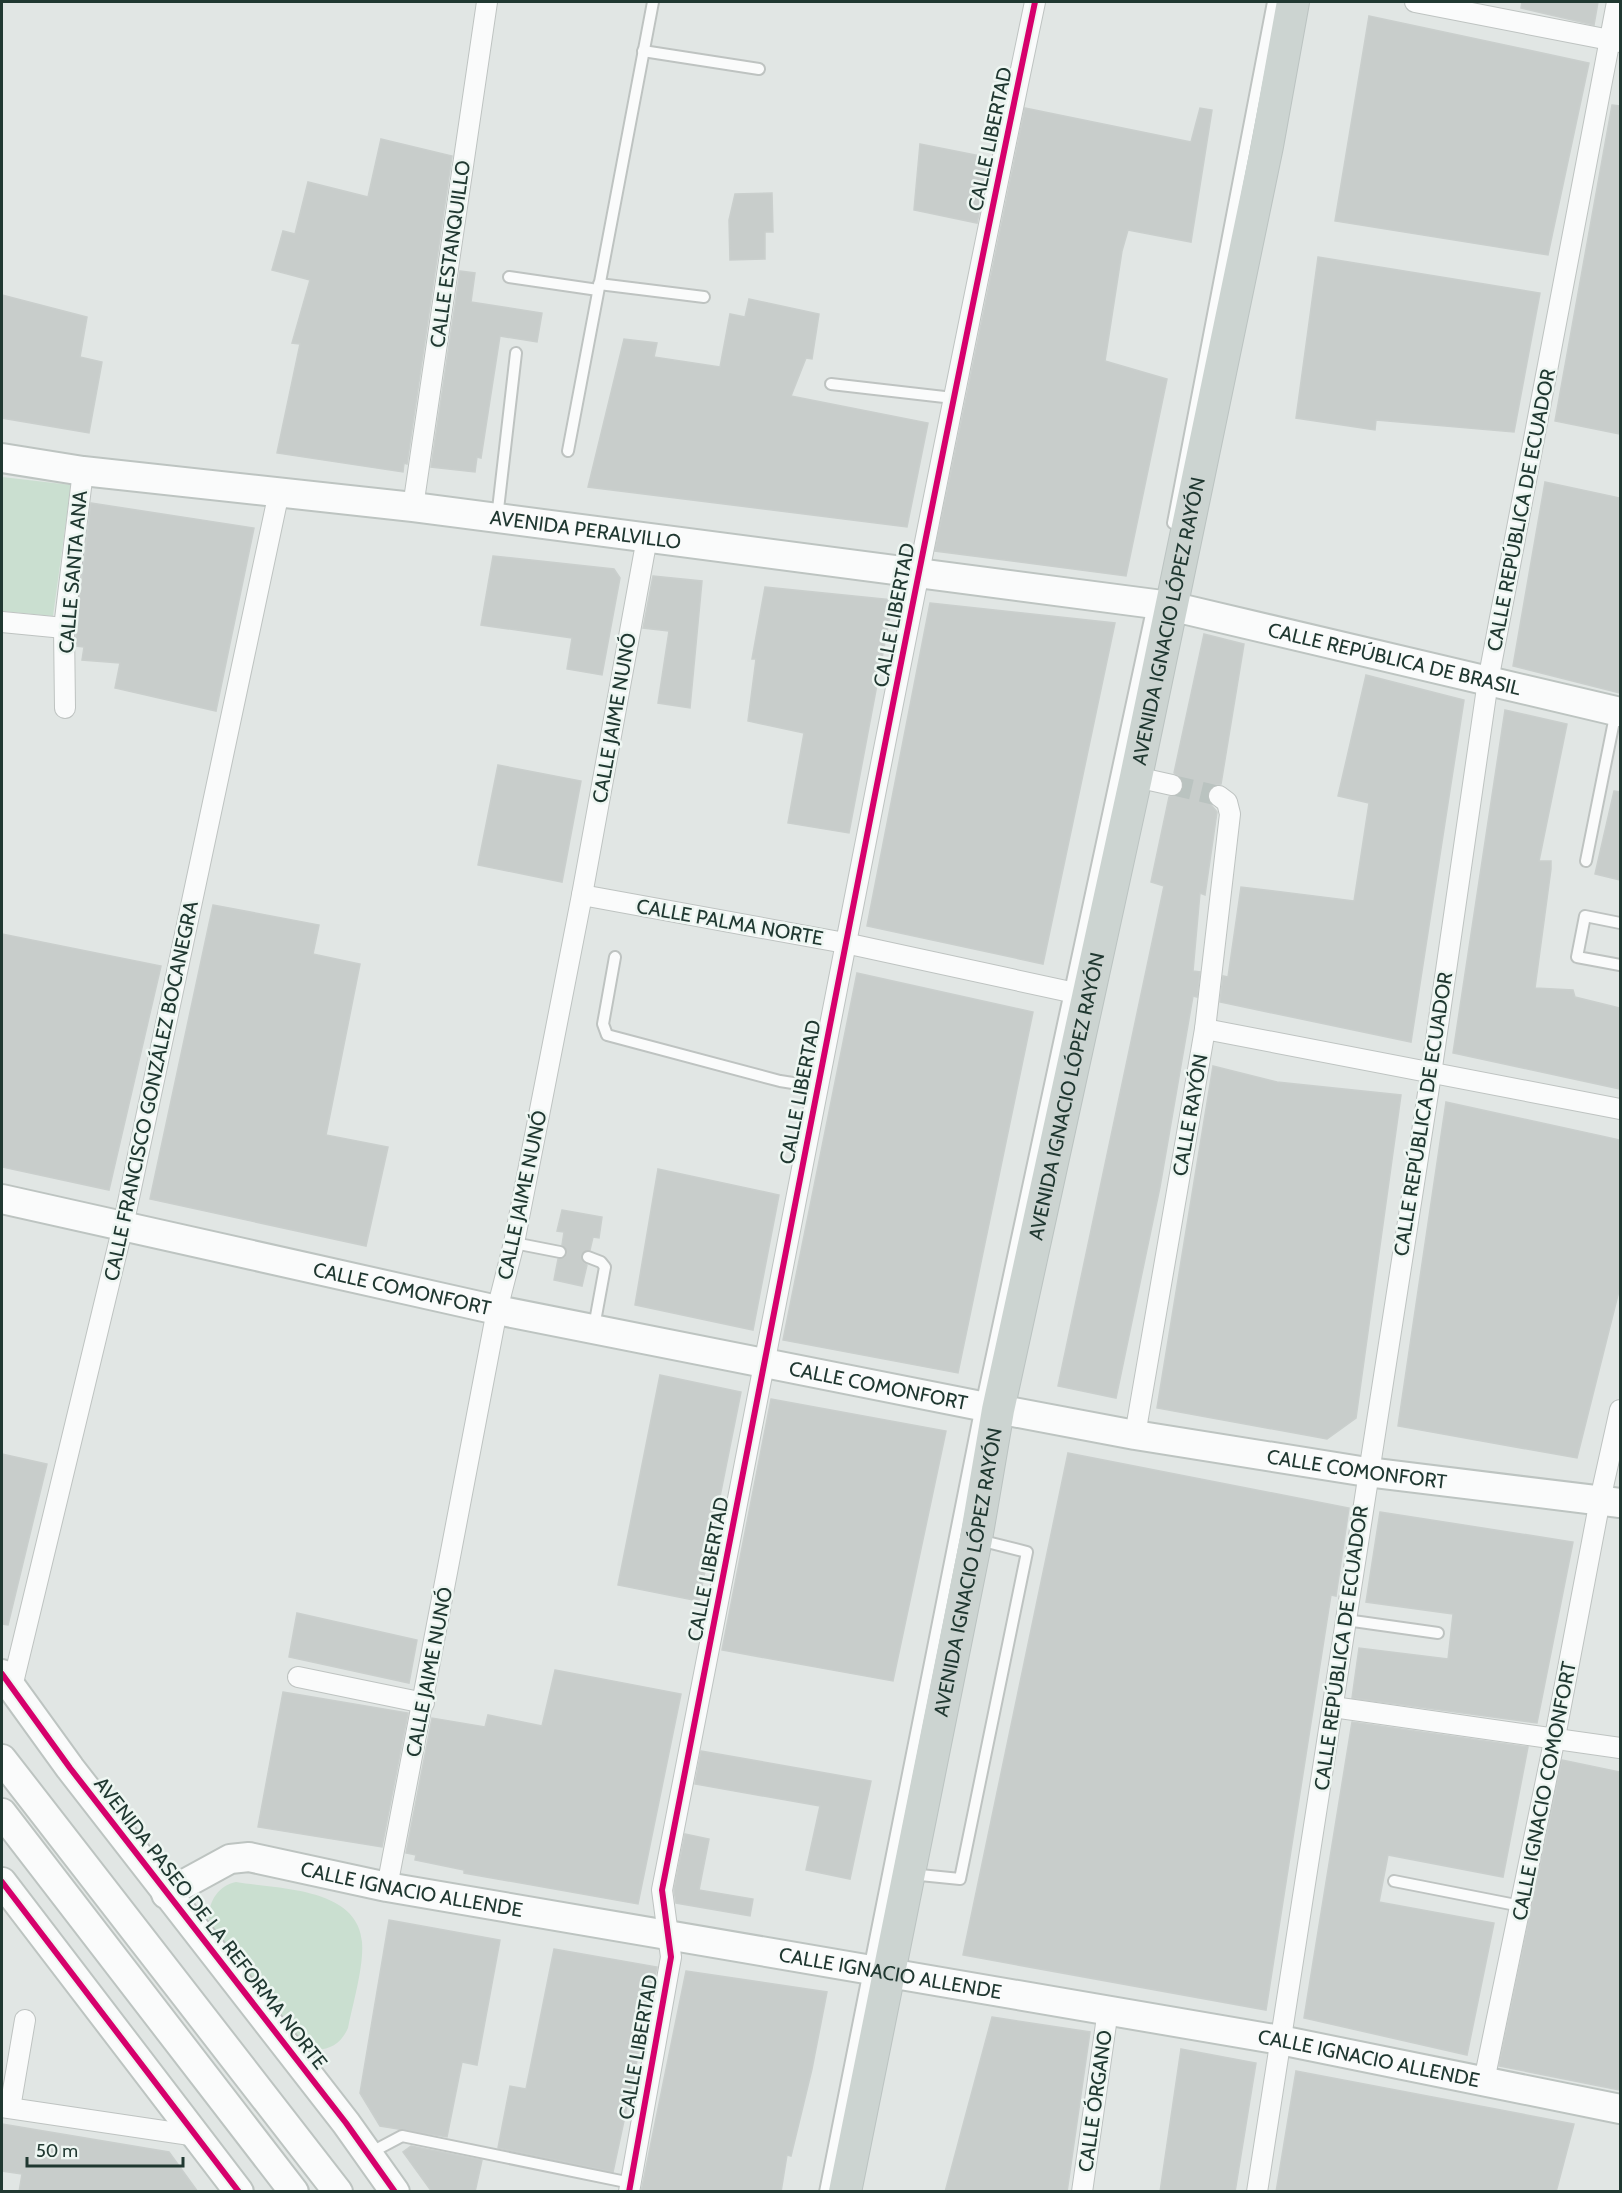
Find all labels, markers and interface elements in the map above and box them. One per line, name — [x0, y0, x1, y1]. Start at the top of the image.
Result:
street label: CALLE LIBERTAD — [963, 65, 1017, 213]
street label: CALLE ESTANQUILLO — [425, 159, 475, 349]
street label: CALLE REPÚBLICA DE ECUADOR — [1482, 367, 1560, 653]
street label: AVENIDA IGNACIO LÓPEZ RAYÓN — [1127, 475, 1210, 767]
street label: CALLE SANTA ANA — [54, 489, 92, 654]
street label: AVENIDA PERALVILLO — [489, 505, 682, 554]
street label: CALLE LIBERTAD — [868, 541, 920, 689]
street label: CALLE REPÚBLICA DE BRASIL — [1266, 617, 1523, 700]
street label: CALLE JAIME NUNÓ — [587, 631, 641, 805]
street label: CALLE PALMA NORTE — [635, 894, 825, 950]
street label: CALLE FRANCISCO GONZÁLEZ BOCANEGRA — [99, 898, 203, 1283]
street label: AVENIDA IGNACIO LÓPEZ RAYÓN — [1023, 950, 1109, 1242]
street label: CALLE REPÚBLICA DE ECUADOR — [1389, 970, 1457, 1258]
street label: CALLE LIBERTAD — [774, 1018, 826, 1166]
street label: CALLE RAYÓN — [1167, 1052, 1213, 1178]
street label: CALLE JAIME NUNÓ — [492, 1108, 552, 1282]
street label: CALLE COMONFORT — [311, 1257, 494, 1320]
street label: CALLE COMONFORT — [787, 1356, 970, 1415]
street label: AVENIDA IGNACIO LÓPEZ RAYÓN — [929, 1426, 1007, 1719]
street label: CALLE COMONFORT — [1265, 1444, 1449, 1494]
street label: CALLE LIBERTAD — [682, 1495, 734, 1643]
street label: CALLE REPÚBLICA DE ECUADOR — [1309, 1504, 1373, 1792]
street label: CALLE JAIME NUNÓ — [401, 1585, 457, 1759]
street label: CALLE IGNACIO COMONFORT — [1507, 1659, 1581, 1923]
street label: AVENIDA PASEO DE LA REFORMA NORTE — [89, 1772, 333, 2074]
street label: CALLE IGNACIO ALLENDE — [298, 1857, 525, 1922]
street label: CALLE IGNACIO ALLENDE — [777, 1942, 1004, 2004]
street label: CALLE LIBERTAD — [613, 1973, 663, 2121]
street label: CALLE IGNACIO ALLENDE — [1256, 2024, 1482, 2092]
street label: CALLE ÓRGANO — [1073, 2029, 1117, 2173]
scale bar — [27, 2130, 183, 2168]
text: 50 m — [36, 2140, 78, 2162]

